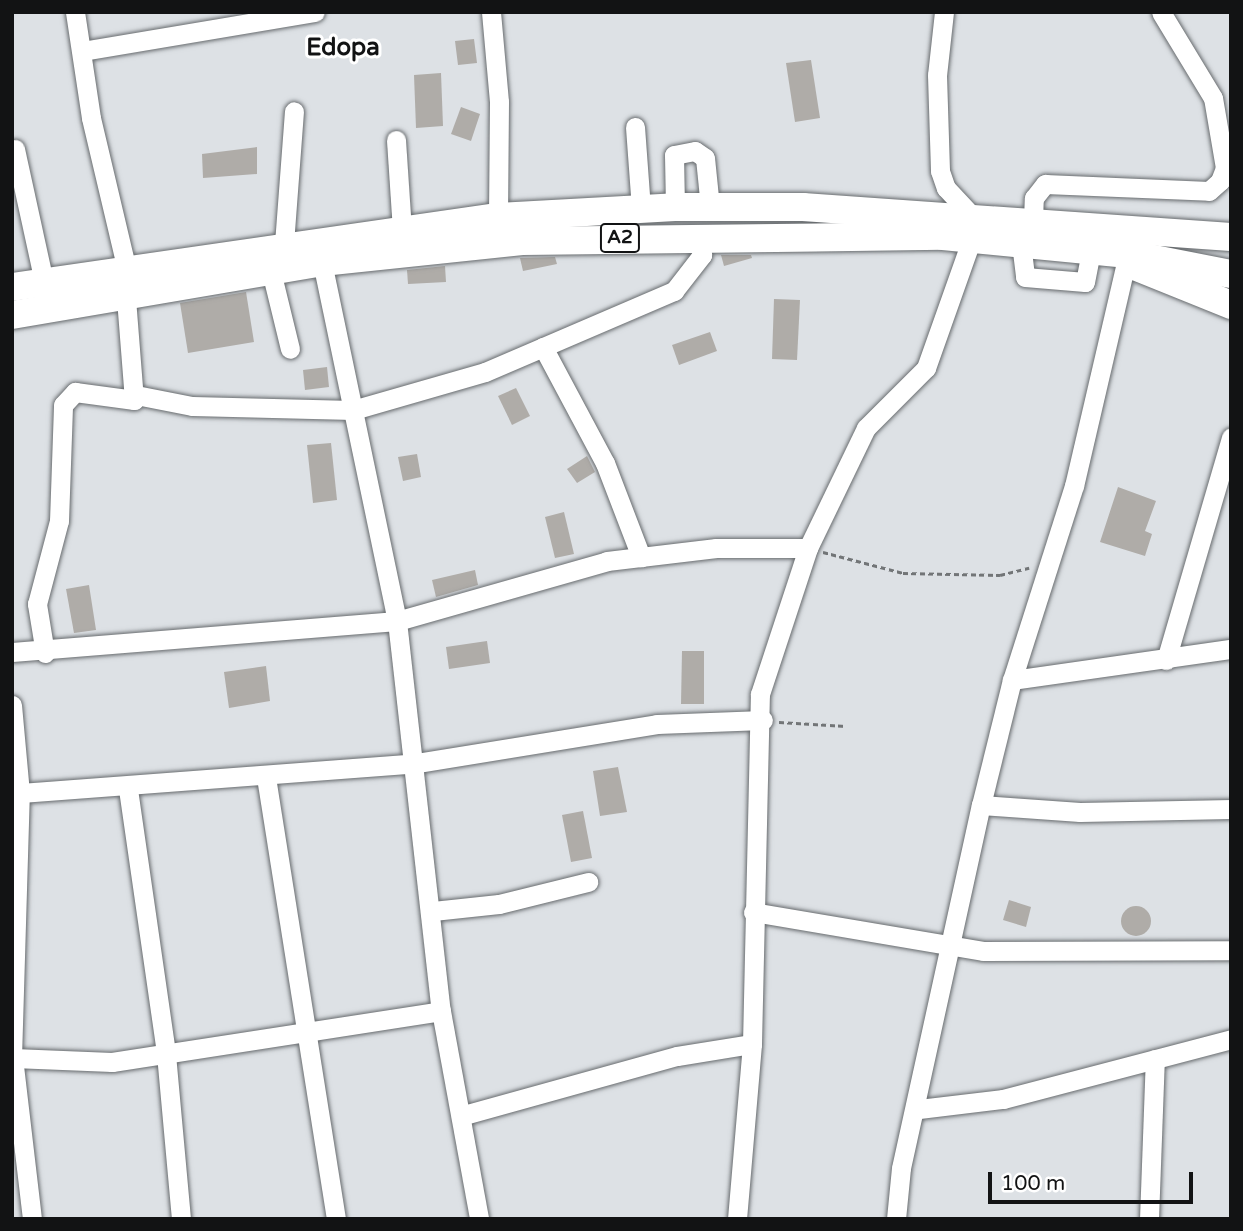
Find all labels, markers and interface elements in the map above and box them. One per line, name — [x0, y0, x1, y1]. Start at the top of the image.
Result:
district label: Edopa — [306, 34, 380, 62]
road number: A2 — [599, 222, 641, 254]
scale bar — [991, 1158, 1196, 1202]
text: 100 m — [1001, 1171, 1065, 1196]

